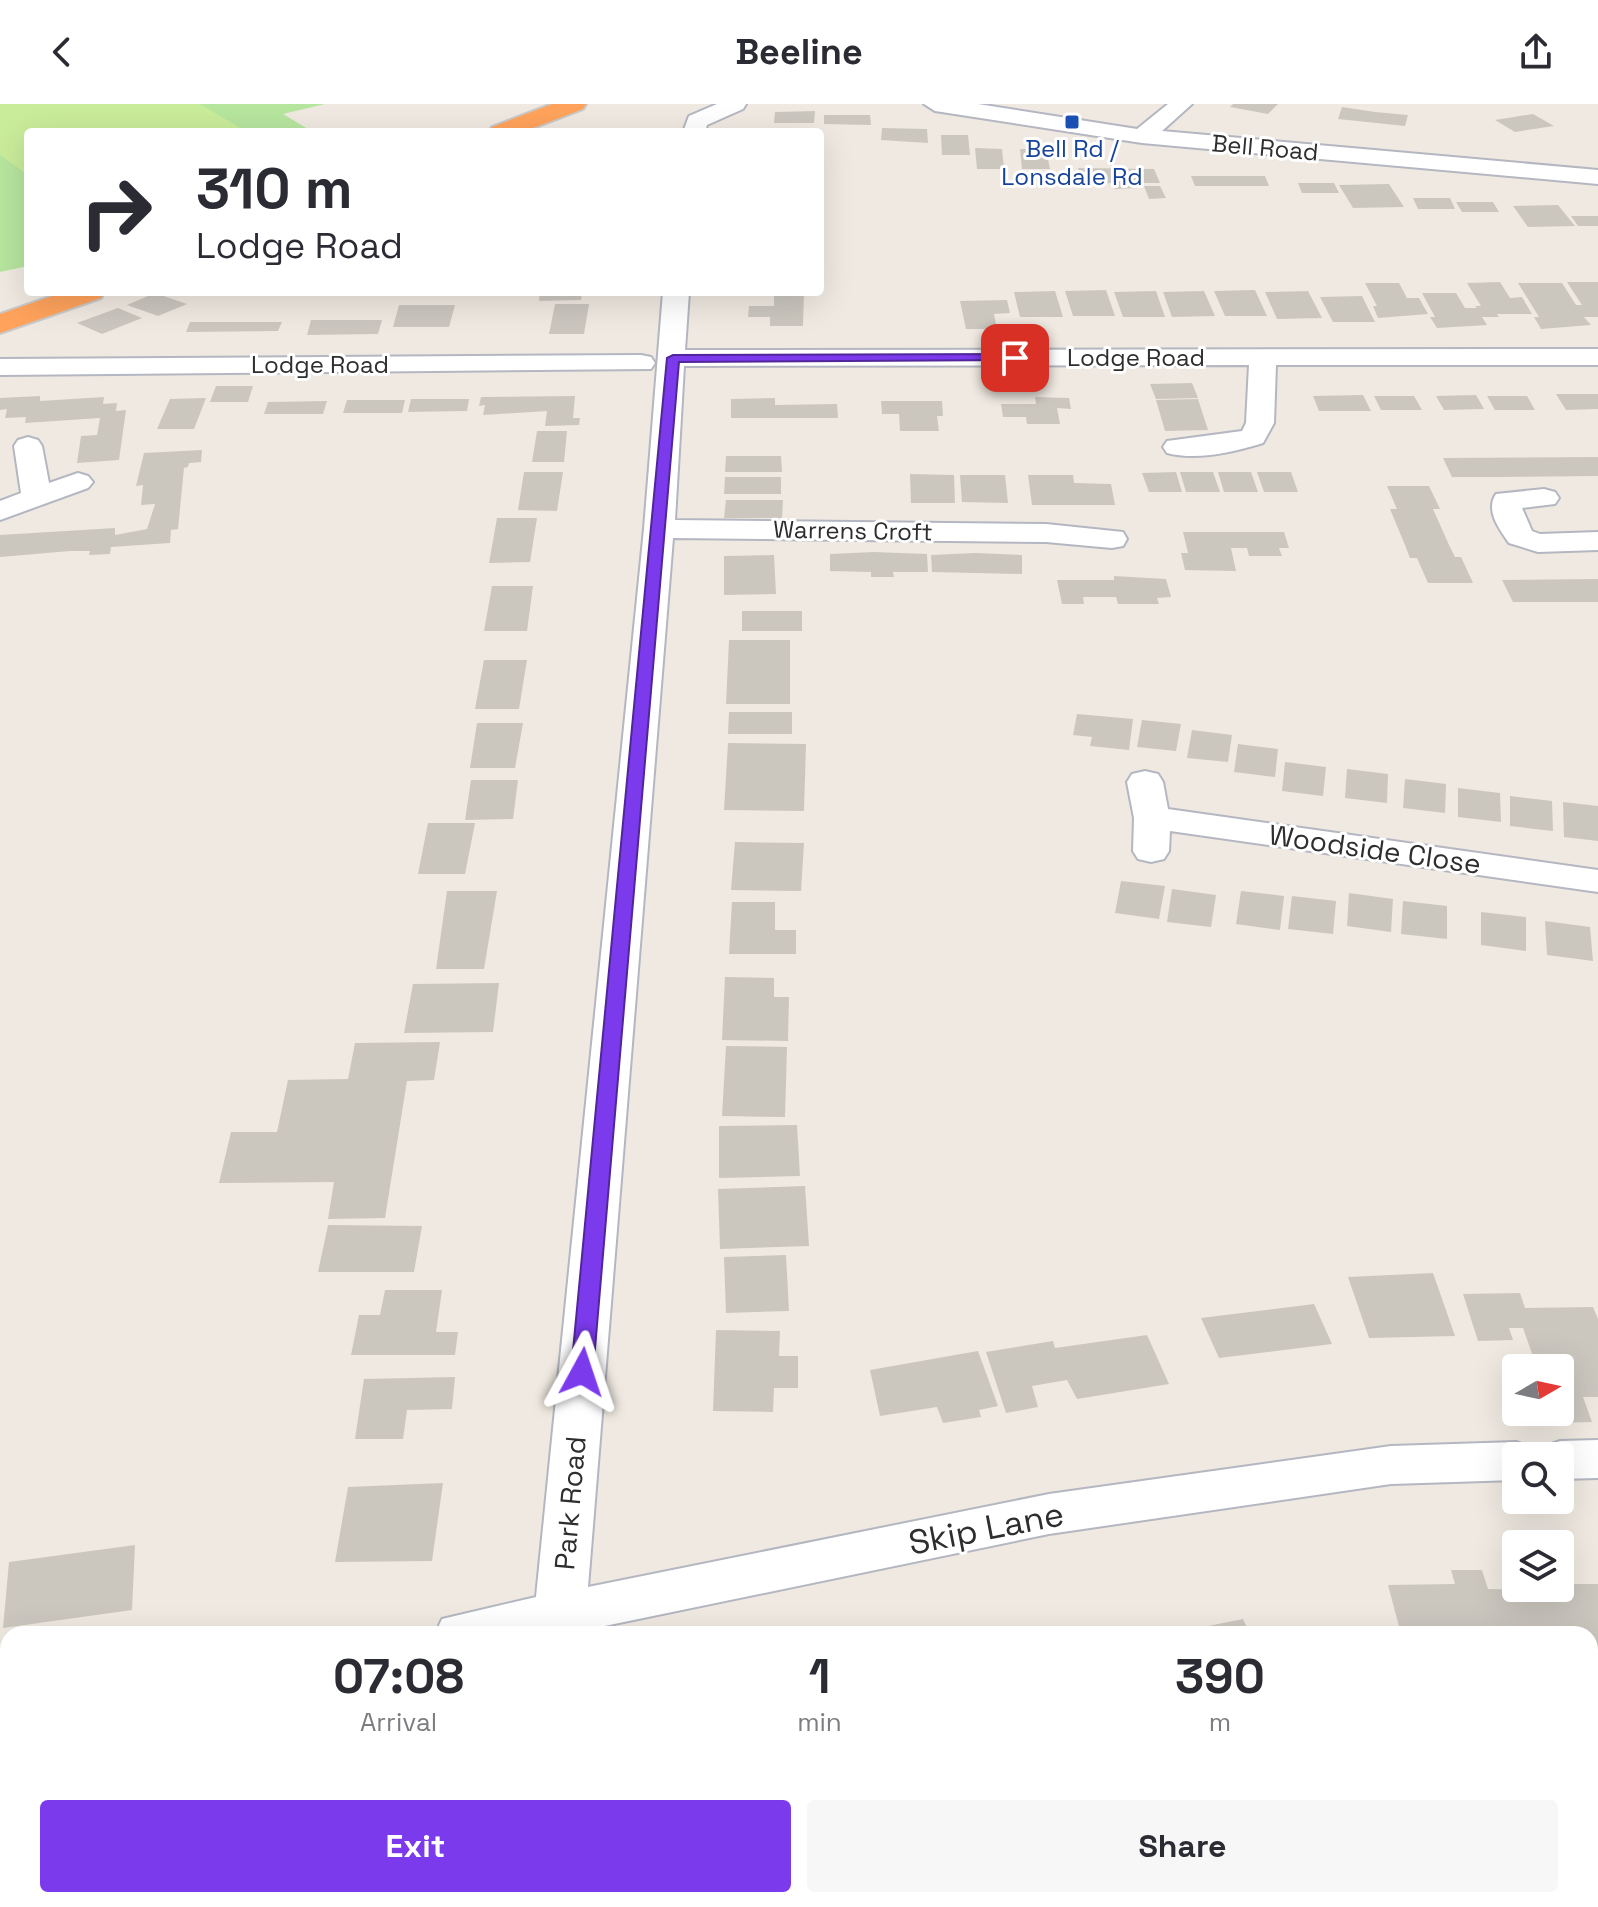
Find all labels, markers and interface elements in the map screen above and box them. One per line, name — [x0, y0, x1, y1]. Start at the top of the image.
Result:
text: Beeline — [735, 29, 863, 75]
icon: back — [40, 30, 84, 74]
icon: share — [1514, 30, 1558, 74]
marker: Bell Rd / Lonsdale Rd — [1063, 113, 1081, 131]
street label: Bell Road — [1210, 127, 1320, 168]
place label: Bell Rd / Lonsdale Rd — [1001, 133, 1143, 192]
text: 310 m — [196, 153, 353, 224]
icon: right — [64, 160, 168, 264]
text: Lodge Road — [196, 223, 403, 269]
pin — [981, 324, 1049, 392]
icon: arrive — [993, 336, 1037, 380]
street label: Lodge Road — [1067, 342, 1205, 373]
street label: Lodge Road — [251, 349, 389, 380]
street label: Warrens Croft — [773, 514, 933, 547]
street label: Woodside Close — [1267, 816, 1483, 882]
position arrow — [540, 1330, 624, 1414]
north arrow — [1502, 1354, 1574, 1426]
map controls — [1502, 1354, 1574, 1602]
street label: Park Road — [546, 1435, 594, 1571]
button: search — [1502, 1442, 1574, 1514]
street label: Skip Lane — [905, 1492, 1067, 1565]
button: layers — [1502, 1530, 1574, 1602]
text: 07:08 — [333, 1646, 464, 1707]
text: 1 — [809, 1646, 830, 1707]
text: 390 — [1175, 1646, 1265, 1707]
text: Arrival — [360, 1705, 437, 1739]
text: min — [797, 1705, 842, 1739]
text: m — [1209, 1705, 1231, 1739]
button: Exit — [40, 1800, 791, 1892]
button: Share — [807, 1800, 1558, 1892]

